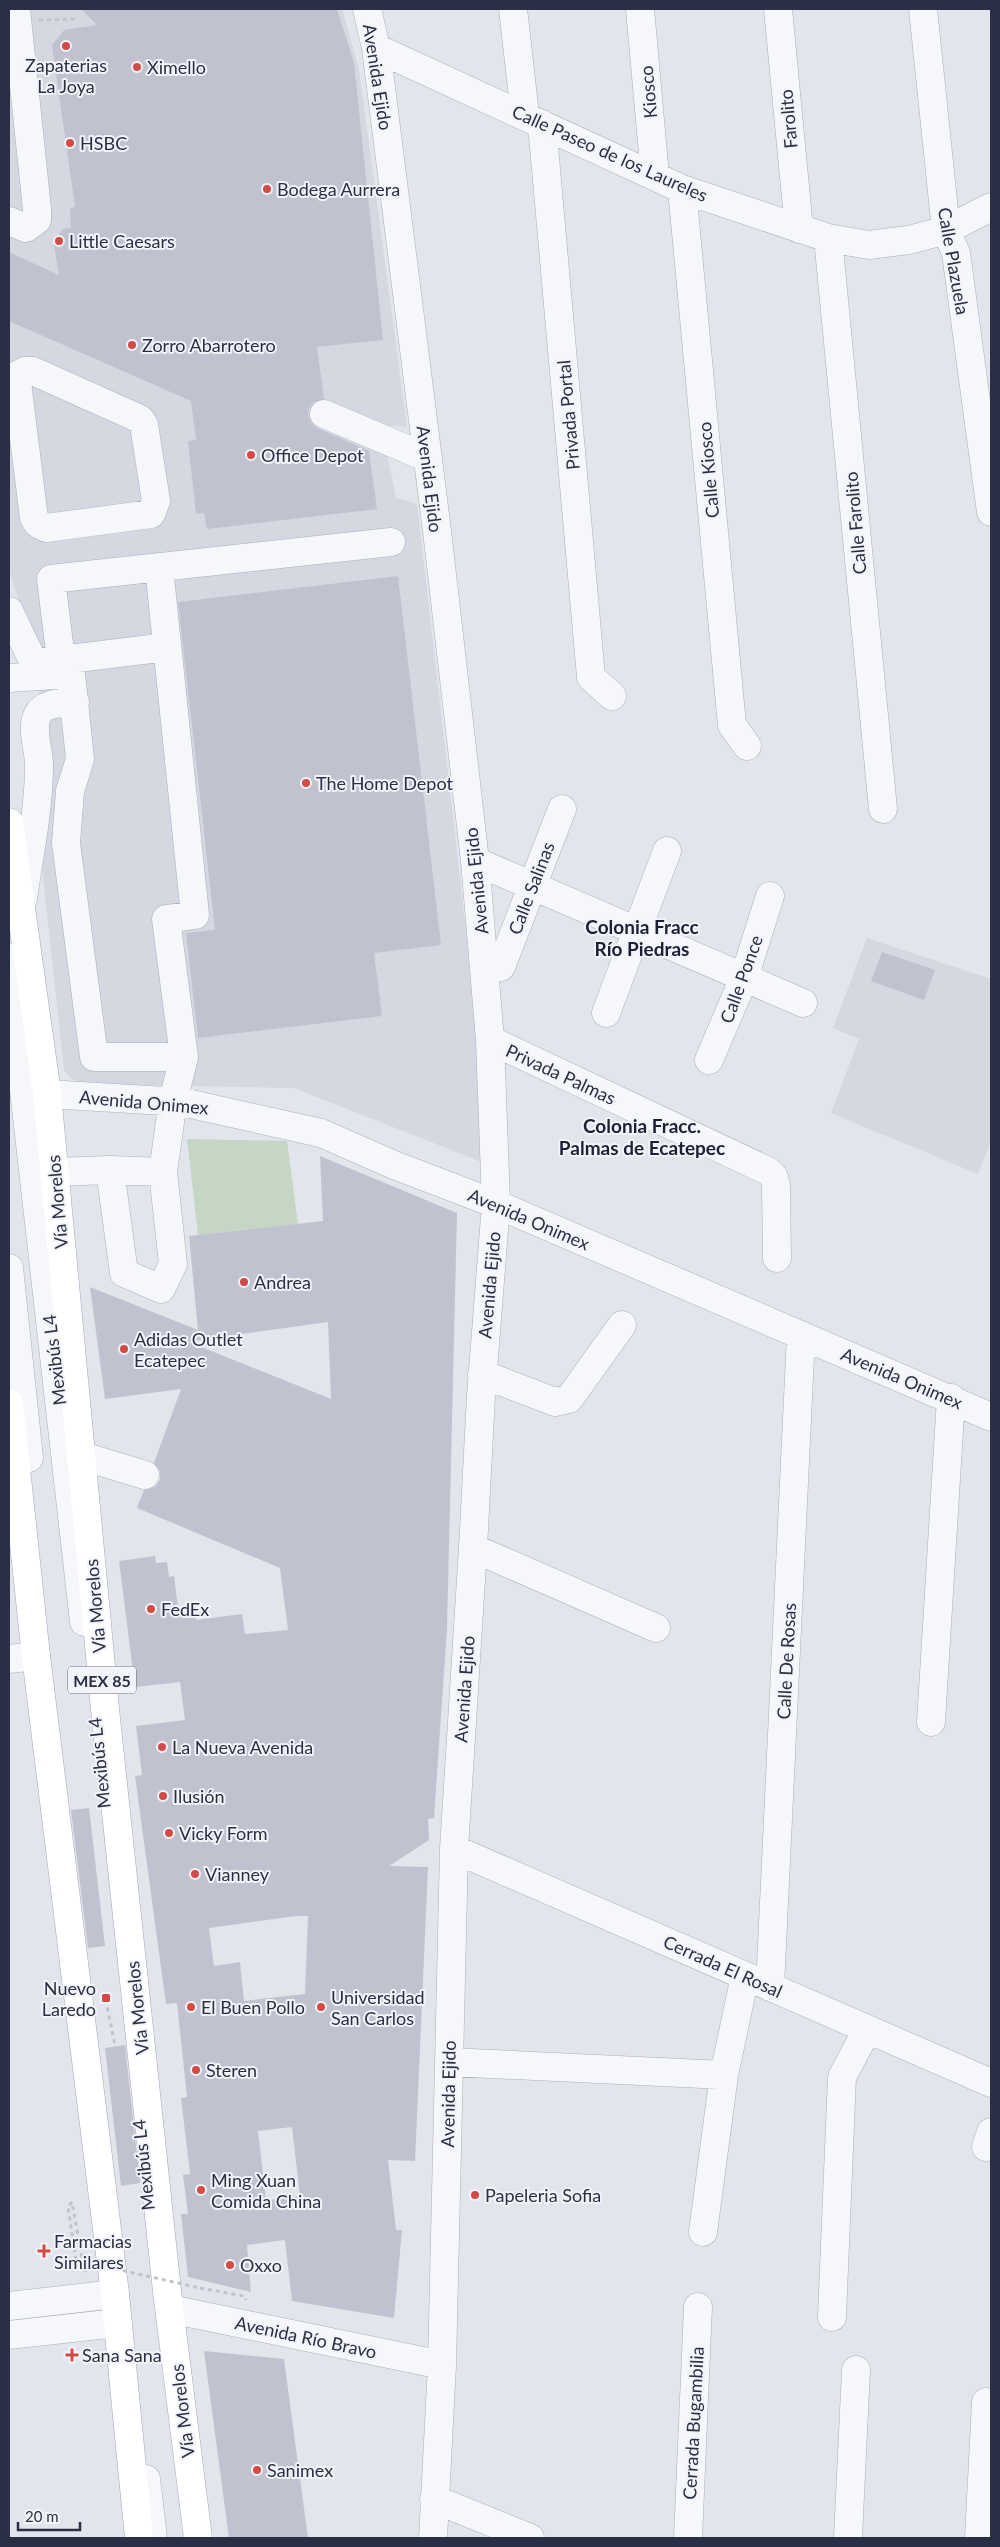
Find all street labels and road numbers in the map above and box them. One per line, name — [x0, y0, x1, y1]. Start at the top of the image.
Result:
street label: Avenida Ejido — [359, 22, 397, 132]
street label: Kiosco — [635, 65, 661, 119]
street label: Farolito — [774, 88, 802, 150]
street label: Calle Paseo de los Laureles — [509, 100, 711, 206]
street label: Calle Plazuela — [934, 206, 974, 316]
street label: Privada Portal — [552, 359, 584, 471]
street label: Calle Kiosco — [693, 421, 723, 519]
street label: Avenida Ejido — [413, 424, 447, 534]
street label: Calle Farolito — [840, 471, 870, 575]
street label: Avenida Ejido — [459, 827, 493, 935]
street label: Calle Salinas — [503, 838, 559, 937]
street label: Calle Ponce — [715, 932, 767, 1026]
street label: Privada Palmas — [503, 1039, 620, 1109]
street label: Avenida Onimex — [78, 1085, 210, 1119]
street label: Vía Morelos — [42, 1154, 72, 1250]
street label: Avenida Onimex — [465, 1184, 593, 1254]
street label: Avenida Ejido — [473, 1231, 505, 1339]
street label: Mexibús L4 — [38, 1313, 70, 1407]
street label: Avenida Onimex — [838, 1343, 966, 1413]
street label: Vía Morelos — [80, 1558, 110, 1654]
street label: Calle De Rosas — [772, 1602, 800, 1720]
street label: Avenida Ejido — [449, 1635, 479, 1743]
road number: MEX 85 — [68, 1666, 136, 1694]
street label: Mexibús L4 — [83, 1716, 115, 1810]
street label: Cerrada El Rosal — [660, 1930, 786, 2002]
street label: Vía Morelos — [121, 1960, 153, 2056]
street label: Avenida Ejido — [436, 2040, 460, 2148]
street label: Mexibús L4 — [127, 2118, 159, 2212]
street label: Avenida Río Bravo — [233, 2311, 379, 2363]
street label: Cerrada Bugambilia — [678, 2346, 708, 2500]
street label: Vía Morelos — [165, 2363, 199, 2459]

